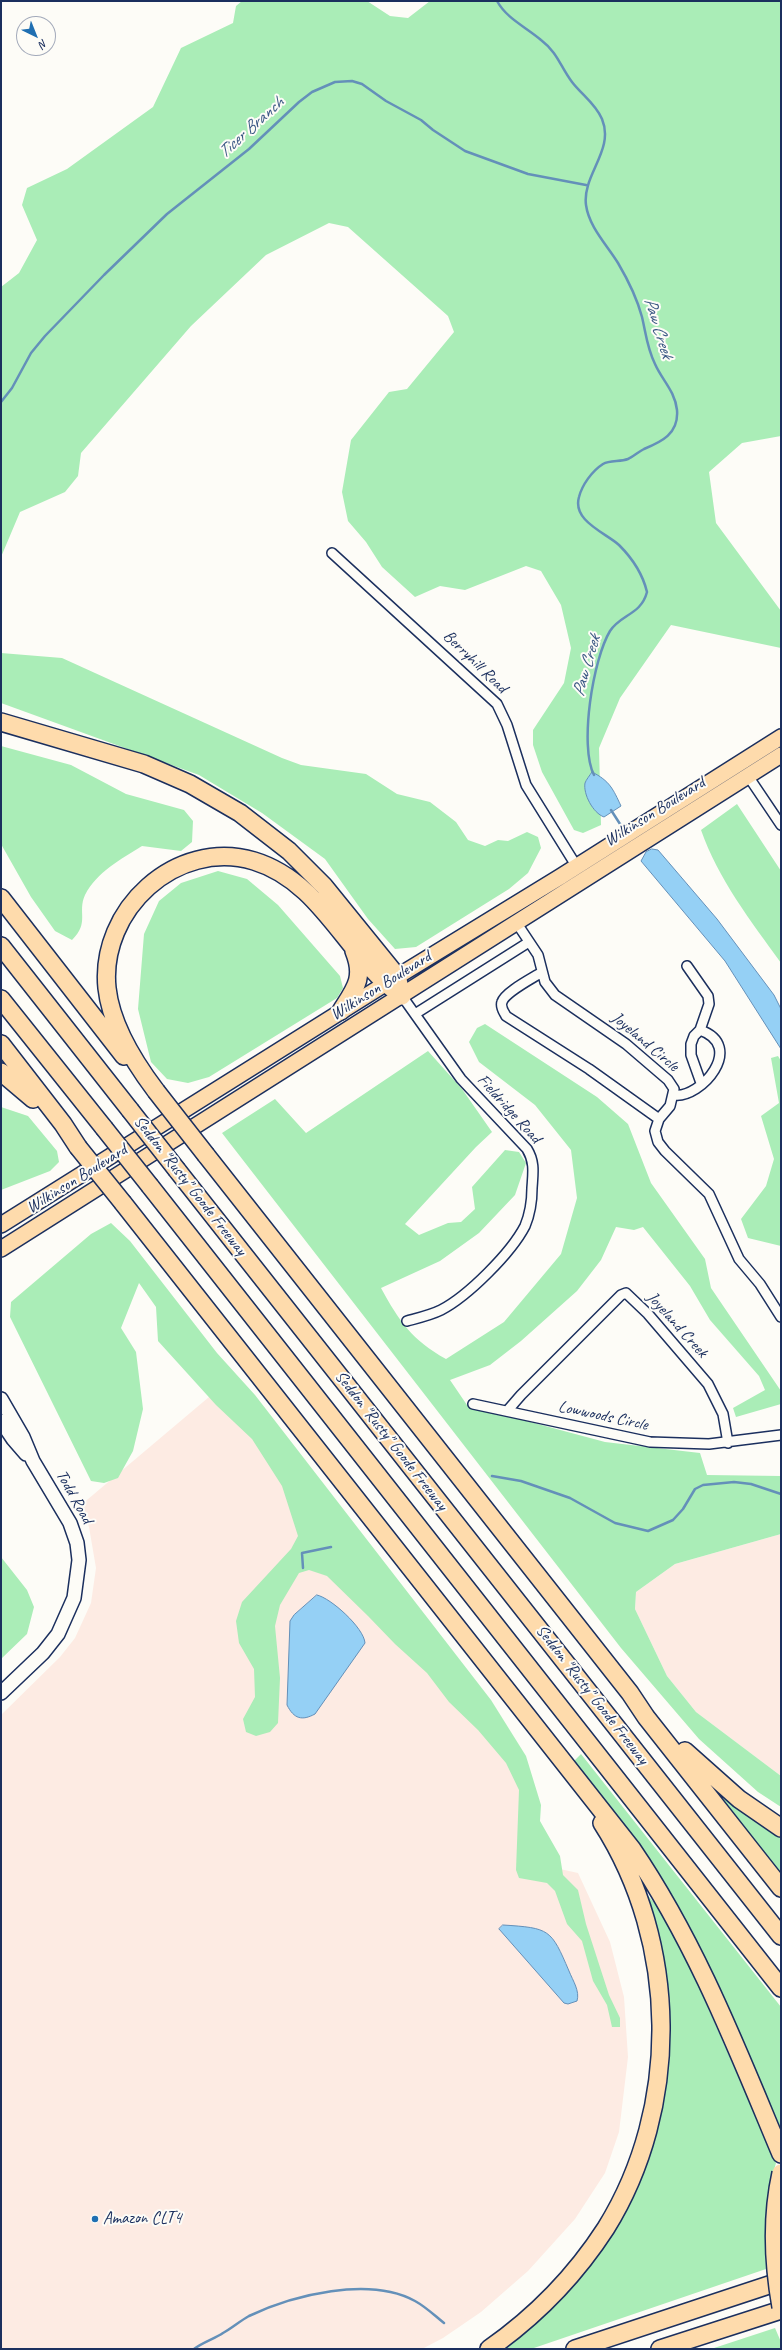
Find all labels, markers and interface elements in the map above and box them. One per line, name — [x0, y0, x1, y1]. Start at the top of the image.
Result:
north arrow — [16, 16, 56, 56]
text: N — [36, 37, 51, 51]
water label: Ticer Branch — [214, 93, 288, 163]
water label: Paw Creek — [639, 295, 677, 361]
street label: Berryhill Road — [438, 626, 512, 698]
water label: Paw Creek — [568, 633, 606, 699]
street label: Wilkinson Boulevard — [601, 773, 709, 851]
street label: Wilkinson Boulevard — [327, 947, 435, 1025]
street label: Joyeland Circle — [607, 1008, 683, 1076]
street label: Fieldridge Road — [473, 1070, 545, 1148]
street label: Seddon "Rusty" Goode Freeway — [129, 1112, 251, 1260]
street label: Wilkinson Boulevard — [23, 1140, 131, 1218]
street label: Joyeland Creek — [642, 1288, 712, 1362]
street label: Seddon "Rusty" Goode Freeway — [330, 1367, 452, 1515]
street label: Lowwoods Circle — [556, 1397, 650, 1435]
street label: Todd Road — [51, 1467, 97, 1527]
street label: Seddon "Rusty" Goode Freeway — [531, 1621, 653, 1769]
place label: Amazon CLT4 — [103, 2209, 182, 2229]
marker: Amazon CLT4 — [90, 2214, 100, 2224]

